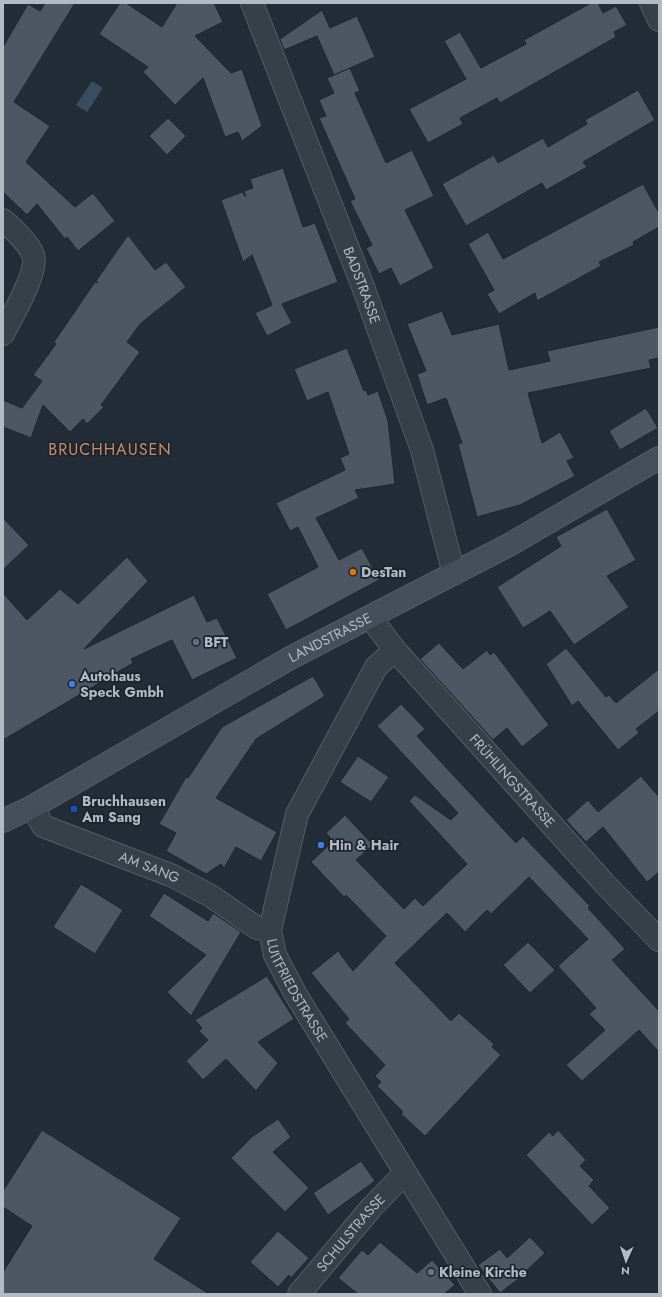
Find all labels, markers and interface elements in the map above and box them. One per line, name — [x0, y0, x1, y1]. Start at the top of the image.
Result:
street label: BADSTRASSE — [338, 244, 386, 327]
district label: BRUCHHAUSEN — [48, 438, 172, 461]
place label: DesTan — [361, 562, 406, 582]
marker: DesTan — [348, 567, 358, 577]
street label: LANDSTRASSE — [285, 608, 375, 667]
place label: BFT — [204, 632, 229, 652]
marker: BFT — [191, 637, 201, 647]
place label: Autohaus Speck Gmbh — [79, 666, 164, 702]
marker: Autohaus Speck Gmbh — [67, 679, 77, 689]
street label: FRÜHLINGSTRASSE — [465, 730, 560, 832]
place label: Bruchhausen Am Sang — [81, 791, 166, 827]
marker: Bruchhausen Am Sang — [69, 804, 79, 814]
place label: Hin & Hair — [329, 835, 399, 855]
marker: Hin & Hair — [316, 840, 326, 850]
street label: AM SANG — [116, 846, 184, 888]
street label: LUITFRIEDSTRASSE — [262, 937, 332, 1046]
street label: SCHULSTRASSE — [312, 1189, 389, 1276]
north arrow — [606, 1241, 646, 1281]
place label: Kleine Kirche — [439, 1262, 527, 1282]
text: N — [621, 1263, 630, 1279]
marker: Kleine Kirche — [426, 1267, 436, 1277]

